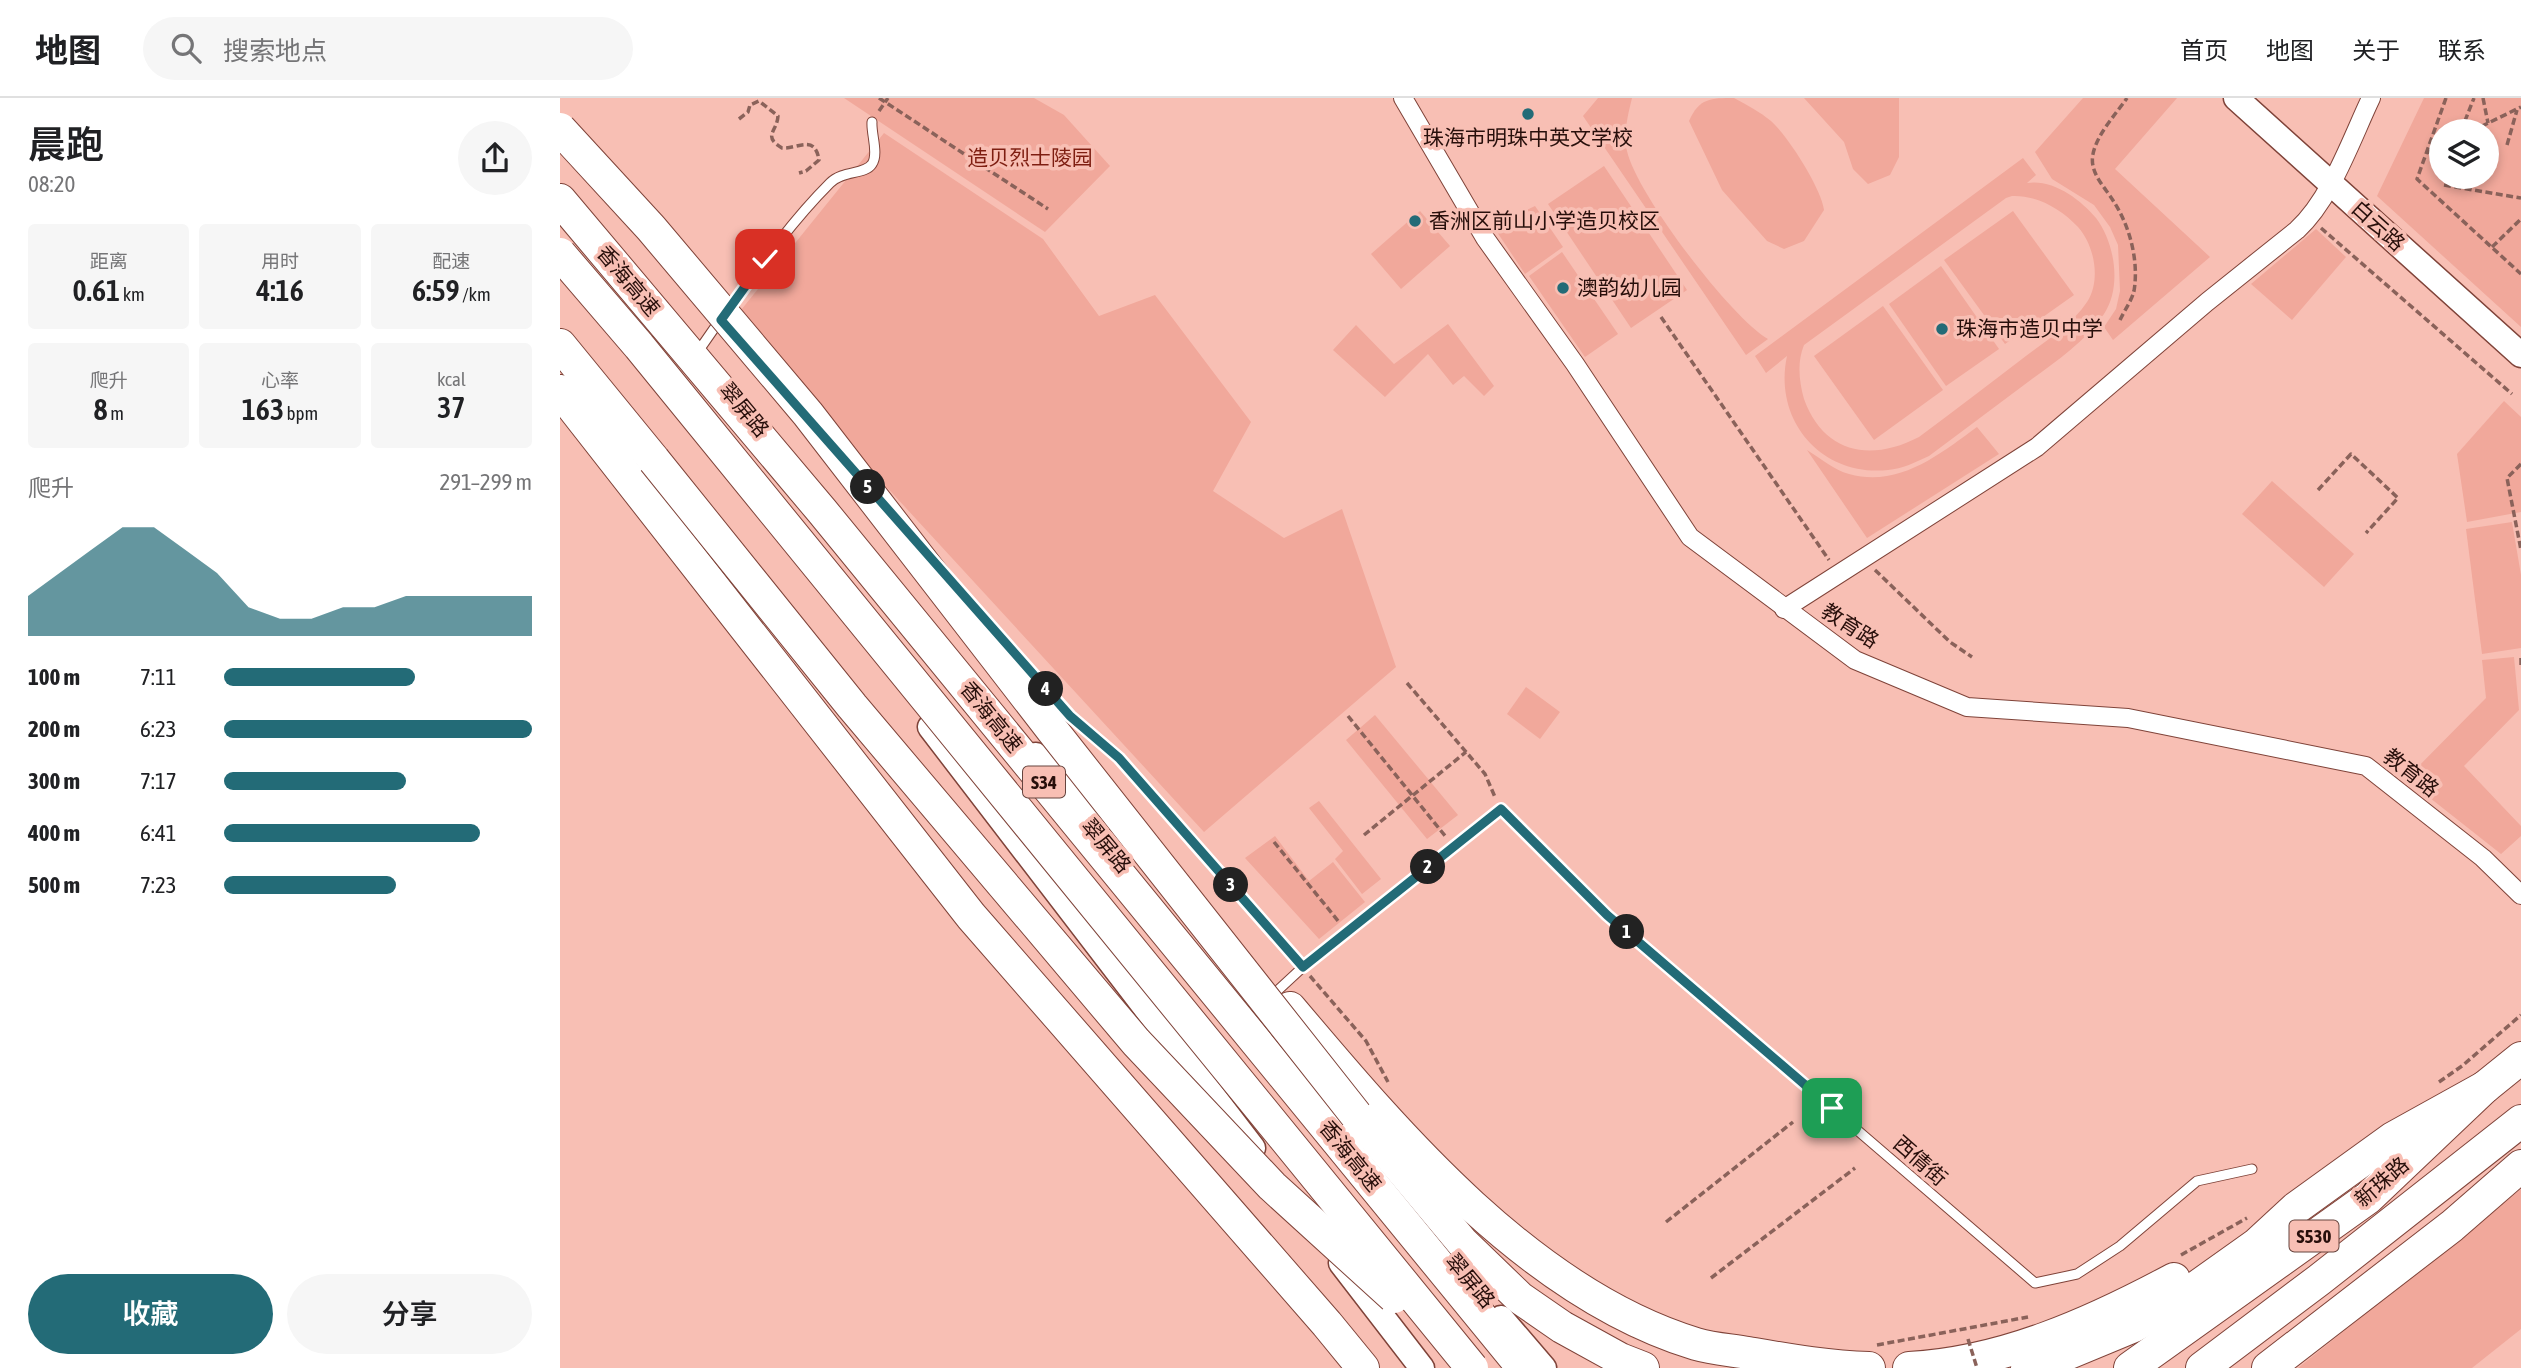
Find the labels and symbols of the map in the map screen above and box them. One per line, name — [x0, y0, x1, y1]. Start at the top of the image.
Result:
marker: 珠海市明珠中英文学校 — [1520, 106, 1536, 122]
place label: 珠海市明珠中英文学校 — [1423, 125, 1633, 149]
park label: 造贝烈士陵园 — [967, 145, 1093, 169]
street label: 白云路 — [2347, 195, 2410, 255]
place label: 香洲区前山小学造贝校区 — [1429, 208, 1660, 232]
marker: 香洲区前山小学造贝校区 — [1407, 213, 1423, 229]
pin — [735, 229, 795, 289]
street label: 香海高速 — [593, 240, 665, 320]
place label: 澳韵幼儿园 — [1577, 275, 1682, 299]
marker: 澳韵幼儿园 — [1555, 280, 1571, 296]
place label: 珠海市造贝中学 — [1956, 316, 2103, 340]
marker: 珠海市造贝中学 — [1934, 321, 1950, 337]
street label: 翠屏路 — [715, 378, 774, 441]
pin: 5 — [850, 470, 886, 504]
street label: 教育路 — [1818, 598, 1883, 652]
pin: 4 — [1028, 672, 1064, 706]
street label: 香海高速 — [956, 676, 1028, 757]
street label: 教育路 — [2379, 743, 2444, 801]
road number: S34 — [1023, 766, 1065, 797]
street label: 翠屏路 — [1077, 814, 1136, 877]
pin: 2 — [1410, 850, 1446, 884]
pin: 3 — [1214, 868, 1248, 902]
pin: 1 — [1610, 914, 1644, 950]
pin — [1802, 1078, 1862, 1138]
street label: 香海高速 — [1315, 1115, 1387, 1196]
street label: 西倩街 — [1889, 1131, 1952, 1190]
street label: 新珠路 — [2350, 1152, 2413, 1211]
road number: S530 — [2290, 1220, 2338, 1252]
street label: 翠屏路 — [1441, 1249, 1500, 1312]

